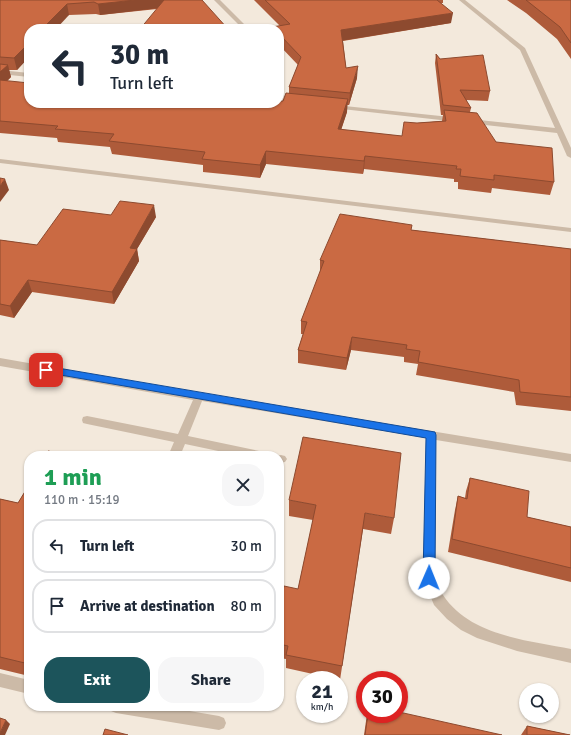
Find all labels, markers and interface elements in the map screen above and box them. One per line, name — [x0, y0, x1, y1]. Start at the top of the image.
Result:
text: 30 m — [110, 38, 169, 72]
icon: left — [44, 40, 96, 92]
text: Turn left — [110, 72, 173, 94]
pin — [29, 353, 63, 387]
icon: arrive — [35, 359, 57, 381]
text: 1 min — [44, 462, 102, 492]
button: close — [222, 464, 264, 506]
text: 110 m · 15:19 — [44, 492, 120, 508]
icon: left — [46, 535, 68, 557]
text: Turn left — [80, 537, 134, 555]
text: 30 m — [231, 537, 262, 555]
position arrow — [408, 557, 450, 599]
icon: arrive — [46, 595, 68, 617]
text: Arrive at destination — [80, 597, 215, 615]
text: 80 m — [231, 597, 262, 615]
button: Exit — [44, 657, 150, 703]
button: Share — [158, 657, 264, 703]
speed limit sign: 30 — [356, 671, 408, 723]
text: 21 — [311, 679, 333, 704]
map controls — [519, 683, 559, 723]
button: search — [519, 683, 559, 723]
text: km/h — [311, 701, 333, 713]

